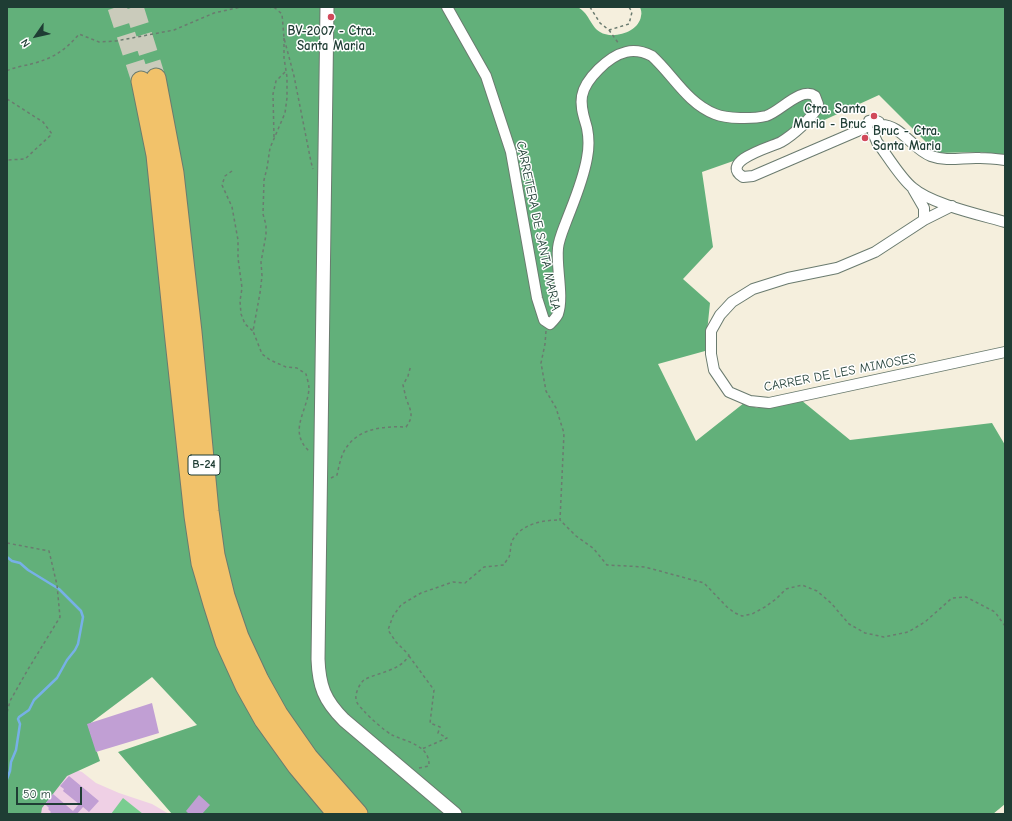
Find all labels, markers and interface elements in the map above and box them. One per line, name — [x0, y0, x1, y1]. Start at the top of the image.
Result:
marker: BV-2007 - Ctra. Santa Maria — [326, 12, 336, 22]
north arrow — [16, 16, 56, 56]
place label: BV-2007 - Ctra. Santa Maria — [288, 23, 374, 54]
text: N — [18, 36, 33, 50]
place label: Ctra. Santa Maria - Bruc — [793, 101, 866, 132]
marker: Ctra. Santa Maria - Bruc — [869, 111, 879, 121]
place label: Bruc - Ctra. Santa Maria — [873, 123, 941, 154]
marker: Bruc - Ctra. Santa Maria — [860, 133, 870, 143]
street label: CARRETERA DE SANTA MARIA — [512, 140, 564, 312]
street label: CARRER DE LES MIMOSES — [763, 351, 917, 395]
road number: B-24 — [188, 455, 220, 475]
scale bar — [18, 779, 84, 805]
text: 50 m — [23, 787, 51, 801]

